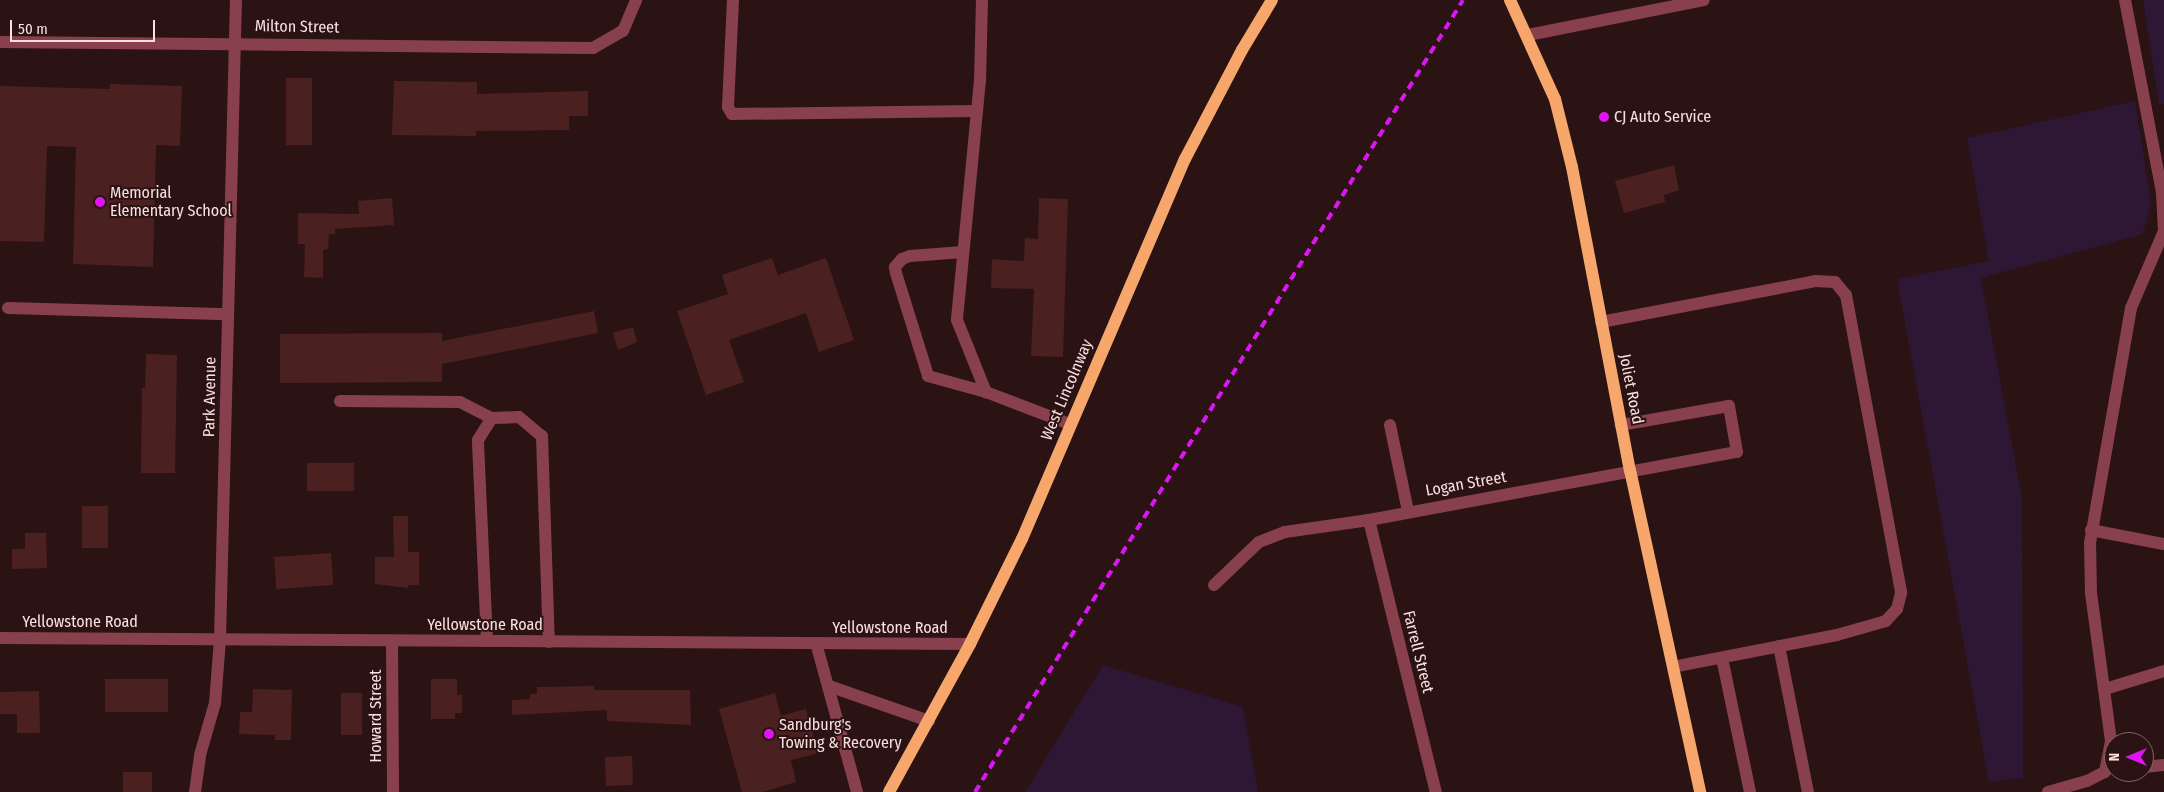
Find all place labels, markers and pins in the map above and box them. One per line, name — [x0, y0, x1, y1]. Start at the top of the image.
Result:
place label: CJ Auto Service — [1614, 107, 1711, 127]
marker: CJ Auto Service — [1598, 111, 1610, 123]
place label: Memorial Elementary School — [110, 183, 232, 221]
marker: Memorial Elementary School — [94, 196, 106, 208]
place label: Sandburg's Towing & Recovery — [779, 715, 902, 753]
marker: Sandburg's Towing & Recovery — [763, 728, 775, 740]

